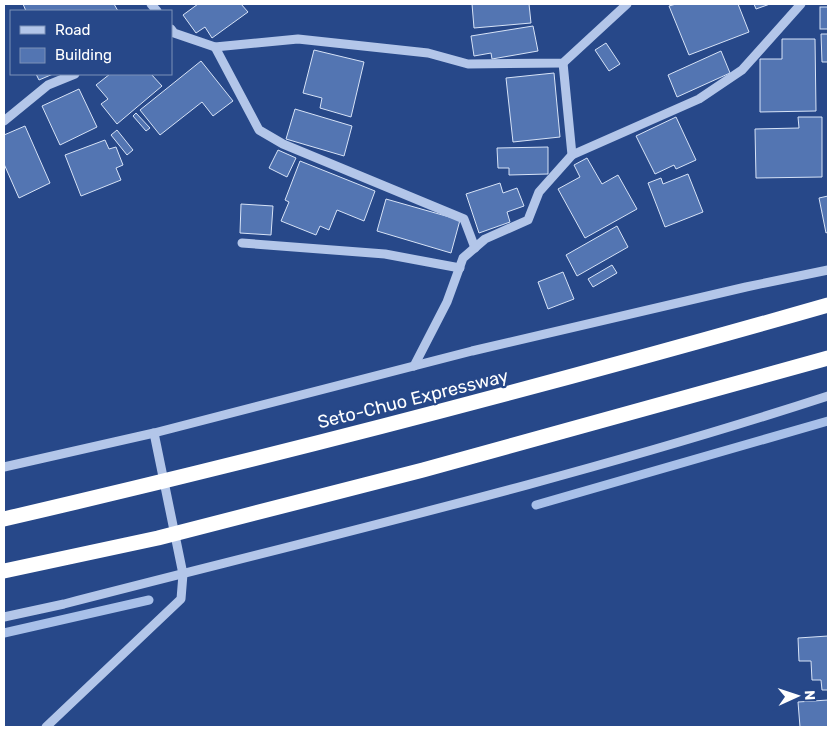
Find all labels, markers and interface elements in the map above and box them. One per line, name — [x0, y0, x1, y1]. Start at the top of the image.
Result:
legend — [10, 10, 172, 75]
text: Road — [55, 21, 91, 39]
text: Building — [55, 46, 112, 64]
street label: Seto-Chuo Expressway — [315, 365, 511, 433]
north arrow — [772, 671, 822, 721]
text: N — [801, 690, 818, 701]

